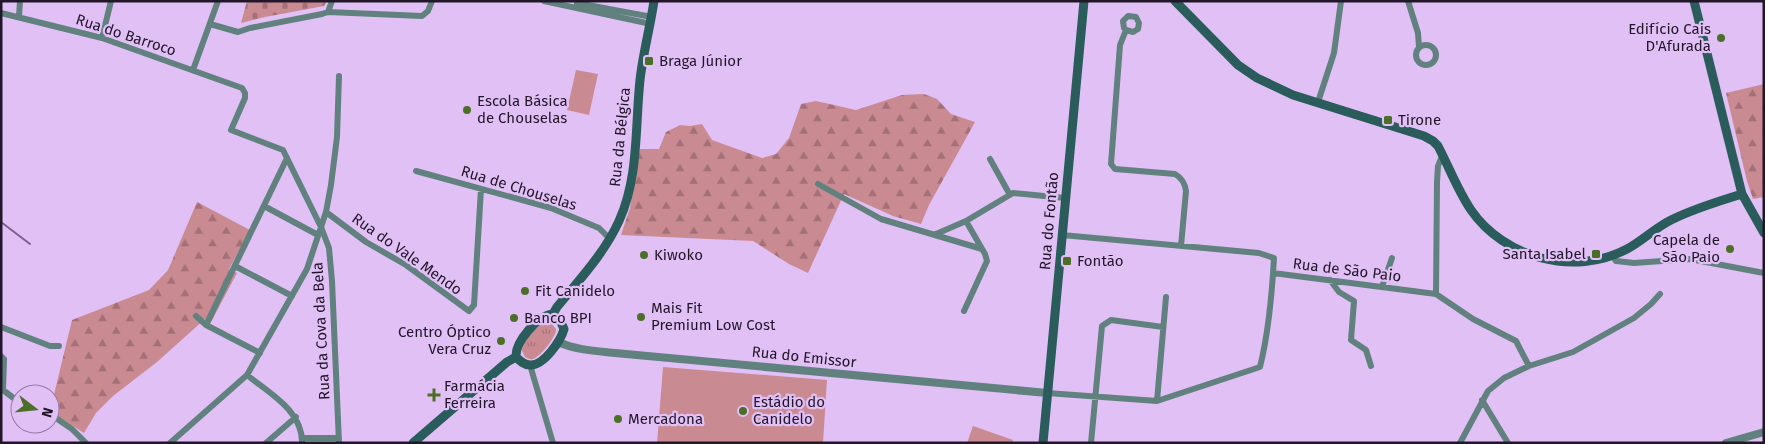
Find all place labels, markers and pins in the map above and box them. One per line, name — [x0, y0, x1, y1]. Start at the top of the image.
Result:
place label: Edifício Cais D'Afurada — [1628, 20, 1711, 55]
marker: Edifício Cais D'Afurada — [1715, 32, 1727, 44]
place label: Braga Júnior — [659, 52, 742, 70]
marker: Braga Júnior — [643, 55, 655, 67]
place label: Escola Básica de Chouselas — [477, 92, 568, 127]
marker: Escola Básica de Chouselas — [461, 104, 473, 116]
place label: Tirone — [1398, 111, 1441, 129]
marker: Tirone — [1382, 114, 1394, 126]
place label: Capela de São Paio — [1653, 231, 1720, 266]
marker: Capela de São Paio — [1724, 243, 1736, 255]
place label: Santa Isabel — [1503, 245, 1587, 263]
place label: Kiwoko — [654, 246, 703, 264]
marker: Santa Isabel — [1590, 248, 1602, 260]
marker: Kiwoko — [638, 249, 650, 261]
place label: Fontão — [1077, 252, 1124, 270]
marker: Fontão — [1061, 255, 1073, 267]
place label: Fit Canidelo — [535, 282, 615, 300]
marker: Fit Canidelo — [519, 285, 531, 297]
place label: Mais Fit Premium Low Cost — [651, 299, 776, 334]
place label: Banco BPI — [524, 309, 592, 327]
marker: Mais Fit Premium Low Cost — [635, 311, 647, 323]
marker: Banco BPI — [508, 312, 520, 324]
place label: Centro Óptico Vera Cruz — [398, 323, 491, 358]
marker: Centro Óptico Vera Cruz — [495, 335, 507, 347]
place label: Farmácia Ferreira — [444, 377, 505, 412]
marker: Farmácia Ferreira — [428, 389, 440, 401]
place label: Estádio do Canidelo — [753, 393, 825, 428]
marker: Estádio do Canidelo — [737, 405, 749, 417]
place label: Mercadona — [628, 410, 703, 428]
marker: Mercadona — [612, 413, 624, 425]

